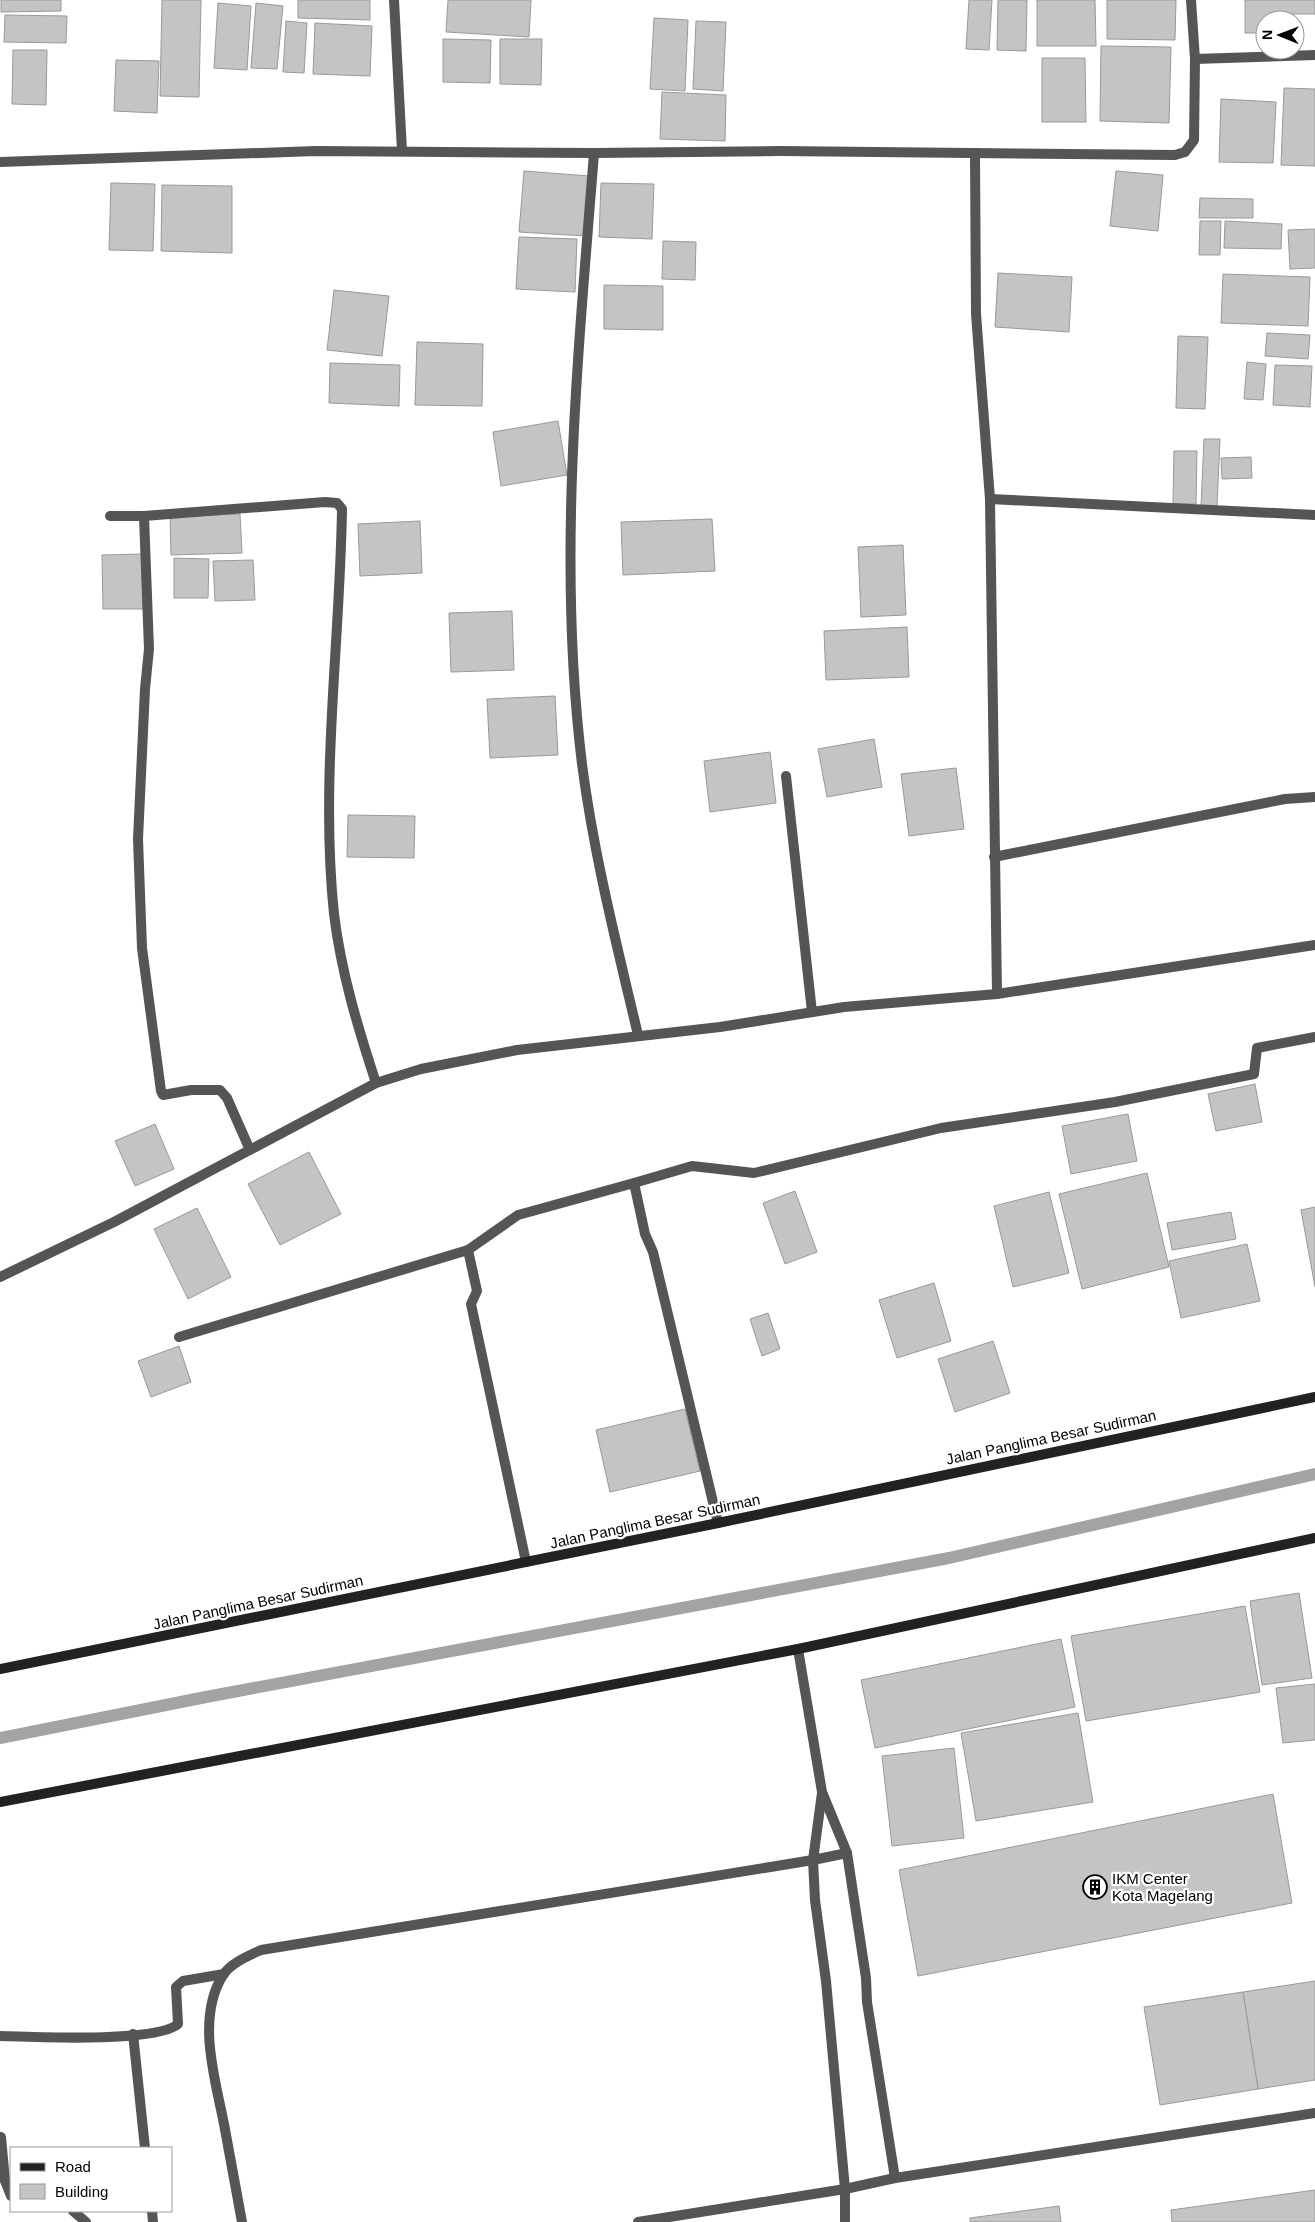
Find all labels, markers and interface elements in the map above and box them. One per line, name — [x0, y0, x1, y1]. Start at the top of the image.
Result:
north arrow — [1255, 10, 1305, 60]
text: N — [1259, 30, 1275, 40]
street label: Jalan Panglima Besar Sudirman — [944, 1406, 1158, 1468]
street label: Jalan Panglima Besar Sudirman — [548, 1490, 762, 1552]
street label: Jalan Panglima Besar Sudirman — [151, 1571, 365, 1633]
place label: IKM Center Kota Magelang — [1112, 1870, 1213, 1904]
building icon: IKM Center Kota Magelang — [1082, 1874, 1108, 1900]
legend — [10, 2147, 172, 2212]
text: Road — [55, 2158, 91, 2175]
text: Building — [55, 2183, 108, 2200]

